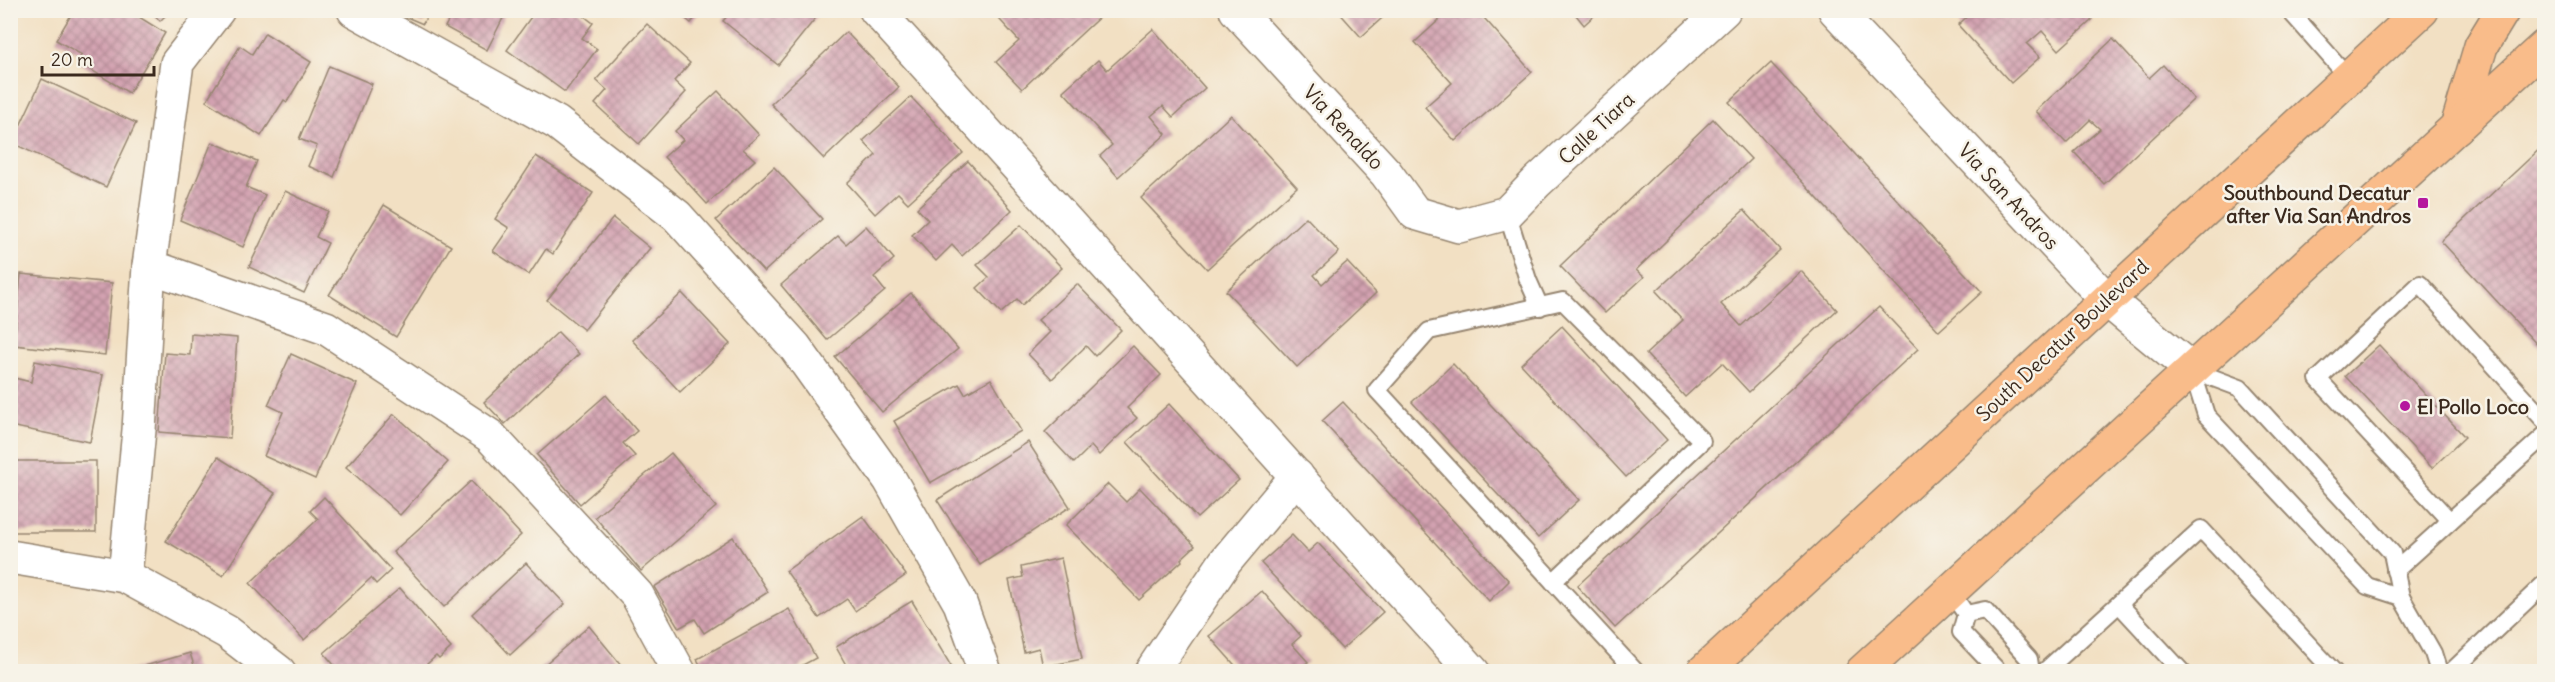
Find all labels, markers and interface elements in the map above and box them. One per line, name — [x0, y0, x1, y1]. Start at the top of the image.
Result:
scale bar — [42, 39, 154, 77]
text: 20 m — [51, 48, 93, 71]
street label: Via Renaldo — [1298, 79, 1390, 175]
street label: Calle Tiara — [1553, 87, 1639, 169]
street label: Via San Andros — [1953, 138, 2065, 254]
place label: Southbound Decatur after Via San Andros — [2224, 180, 2412, 228]
marker: Southbound Decatur after Via San Andros — [2416, 196, 2430, 210]
street label: South Decatur Boulevard — [1971, 253, 2154, 426]
place label: El Pollo Loco — [2417, 394, 2529, 419]
marker: El Pollo Loco — [2398, 399, 2412, 413]

